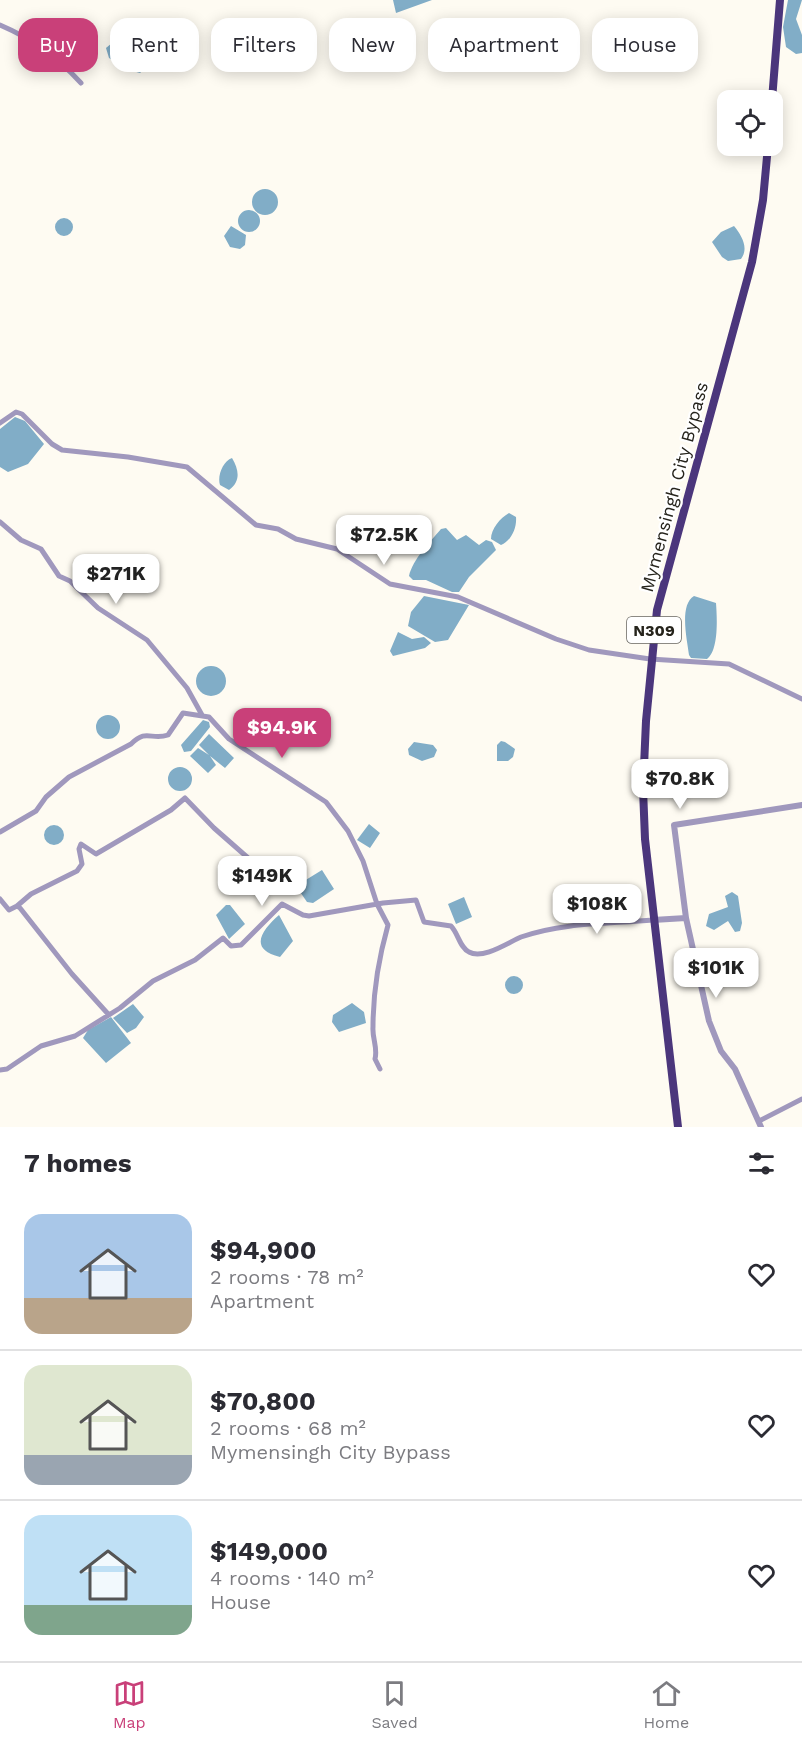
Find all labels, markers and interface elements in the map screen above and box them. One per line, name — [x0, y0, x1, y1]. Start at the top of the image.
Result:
chip: Buy — [18, 18, 98, 72]
chip: Rent — [110, 18, 199, 72]
chip: Filters — [211, 18, 317, 72]
chip: New — [329, 18, 416, 72]
chip: Apartment — [428, 18, 580, 72]
chip: House — [592, 18, 698, 72]
map controls — [717, 90, 783, 156]
button: locate — [717, 90, 783, 156]
street label: Mymensingh City Bypass — [636, 380, 712, 594]
pin: $72.5K — [335, 515, 433, 566]
text: $72.5K — [350, 522, 418, 546]
pin: $271K — [74, 554, 158, 605]
text: $271K — [86, 561, 146, 585]
road number: N309 — [627, 617, 681, 643]
pin: $94.9K — [233, 708, 331, 759]
text: $94.9K — [247, 715, 317, 739]
pin: $70.8K — [631, 759, 729, 810]
text: $70.8K — [645, 766, 715, 790]
pin: $149K — [220, 856, 304, 907]
text: $149K — [232, 863, 292, 887]
pin: $108K — [555, 884, 639, 935]
text: $108K — [567, 891, 627, 915]
pin: $101K — [674, 948, 758, 999]
text: $101K — [688, 955, 744, 979]
icon: filters — [745, 1147, 778, 1180]
text: 7 homes — [24, 1148, 132, 1178]
text: $94,900 — [210, 1235, 316, 1265]
icon: home — [72, 1238, 144, 1310]
icon: heart — [745, 1258, 778, 1291]
text: 2 rooms · 78 m² — [210, 1265, 364, 1289]
text: Apartment — [210, 1289, 314, 1313]
text: $70,800 — [210, 1386, 316, 1416]
icon: home — [72, 1389, 144, 1461]
icon: heart — [745, 1409, 778, 1442]
text: 2 rooms · 68 m² — [210, 1416, 366, 1440]
text: Mymensingh City Bypass — [210, 1440, 451, 1464]
text: $149,000 — [210, 1536, 328, 1566]
icon: home — [72, 1539, 144, 1611]
icon: heart — [745, 1559, 778, 1592]
text: 4 rooms · 140 m² — [210, 1566, 374, 1590]
text: House — [210, 1590, 271, 1614]
tab: Map — [113, 1677, 146, 1732]
tab: Saved — [371, 1677, 418, 1732]
tab: Home — [643, 1677, 689, 1732]

